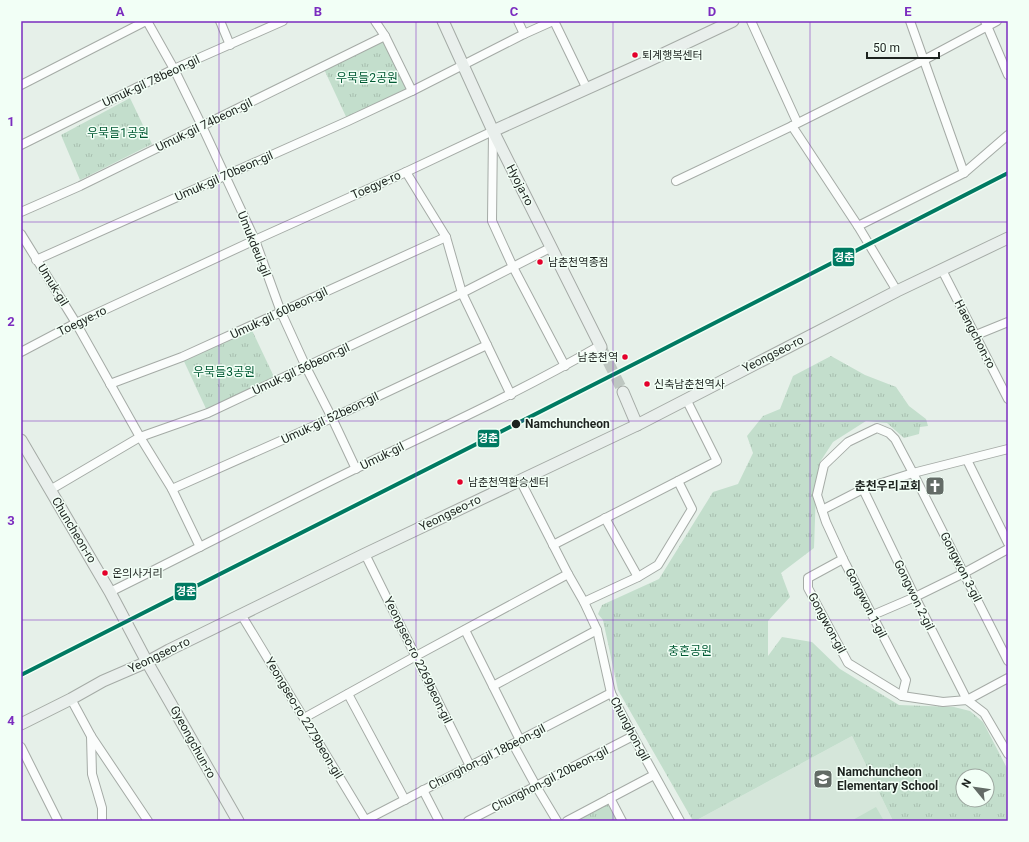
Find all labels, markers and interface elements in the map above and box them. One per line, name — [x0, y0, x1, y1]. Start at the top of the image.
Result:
text: A — [116, 4, 125, 19]
text: B — [314, 4, 322, 19]
text: C — [510, 4, 519, 19]
text: D — [708, 4, 716, 19]
text: E — [904, 4, 912, 19]
scale bar — [867, 34, 939, 60]
text: 50 m — [873, 41, 900, 55]
place label: 퇴계행복센터 — [642, 49, 703, 62]
marker: 퇴계행복센터 — [630, 50, 640, 60]
street label: Umuk-gil 78beon-gil — [100, 52, 202, 110]
park label: 우묵들2공원 — [336, 71, 398, 85]
street label: Umuk-gil 74beon-gil — [153, 96, 255, 154]
text: 1 — [7, 114, 15, 129]
park label: 우묵들1공원 — [87, 126, 149, 140]
street label: Umuk-gil 70beon-gil — [173, 148, 275, 204]
street label: Hyoja-ro — [504, 162, 536, 208]
street label: Toegye-ro — [349, 168, 403, 202]
street label: Umukdeul-gil — [235, 209, 273, 279]
line badge: 경춘 — [832, 247, 855, 267]
text: 경춘 — [834, 251, 854, 264]
place label: 남춘천역종점 — [548, 256, 609, 269]
marker: 남춘천역종점 — [535, 257, 545, 267]
street label: Umuk-gil — [35, 261, 71, 309]
street label: Umuk-gil 60beon-gil — [228, 284, 330, 342]
street label: Haengchon-ro — [952, 297, 998, 371]
street label: Toegye-ro — [55, 303, 109, 339]
text: 2 — [7, 314, 15, 329]
street label: Yeongseo-ro — [740, 333, 806, 375]
street label: Umuk-gil 56beon-gil — [250, 340, 352, 398]
place label: 남춘천역 — [578, 351, 618, 364]
marker: 남춘천역 — [620, 352, 630, 362]
park label: 우묵들3공원 — [193, 365, 255, 379]
place label: 신축남춘천역사 — [654, 378, 725, 391]
marker: 신축남춘천역사 — [642, 379, 652, 389]
street label: Umuk-gil 52beon-gil — [279, 389, 381, 447]
place label: Namchuncheon — [525, 417, 610, 431]
marker: Namchuncheon — [510, 418, 522, 430]
line badge: 경춘 — [477, 429, 500, 448]
text: 경춘 — [478, 432, 498, 445]
street label: Umuk-gil — [358, 439, 406, 473]
church icon: 춘천우리교회 — [924, 475, 946, 497]
place label: 남춘천역환승센터 — [468, 476, 549, 489]
marker: 남춘천역환승센터 — [455, 477, 465, 487]
place label: 춘천우리교회 — [855, 479, 921, 493]
street label: Yeongseo-ro — [417, 492, 483, 534]
street label: Chuncheon-ro — [49, 494, 99, 566]
text: 3 — [7, 513, 15, 528]
street label: Gongwon 3-gil — [937, 530, 985, 604]
street label: Gongwon 2-gil — [891, 558, 937, 632]
street label: Gongwon 1-gil — [842, 566, 890, 640]
place label: 온의사거리 — [112, 567, 163, 580]
marker: 온의사거리 — [100, 568, 110, 578]
line badge: 경춘 — [174, 582, 197, 601]
text: 경춘 — [176, 585, 196, 598]
street label: Gongwon-gil — [805, 590, 849, 656]
street label: Yeongseo-ro 2269beon-gil — [381, 594, 455, 726]
street label: Yeongseo-ro — [126, 634, 192, 676]
park label: 충혼공원 — [668, 644, 712, 658]
street label: Yeongseo-ro 2279beon-gil — [262, 655, 346, 781]
street label: Chunghon-gil — [607, 695, 653, 763]
street label: Gyeongchun-ro — [167, 703, 219, 781]
text: 4 — [7, 713, 15, 728]
street label: Chunghon-gil 18beon-gil — [426, 721, 548, 793]
street label: Chunghon-gil 20beon-gil — [489, 743, 611, 815]
place label: Namchuncheon Elementary School — [837, 765, 938, 793]
school or university icon: Namchuncheon Elementary School — [812, 768, 834, 790]
north arrow — [955, 768, 995, 808]
text: N — [959, 777, 974, 790]

